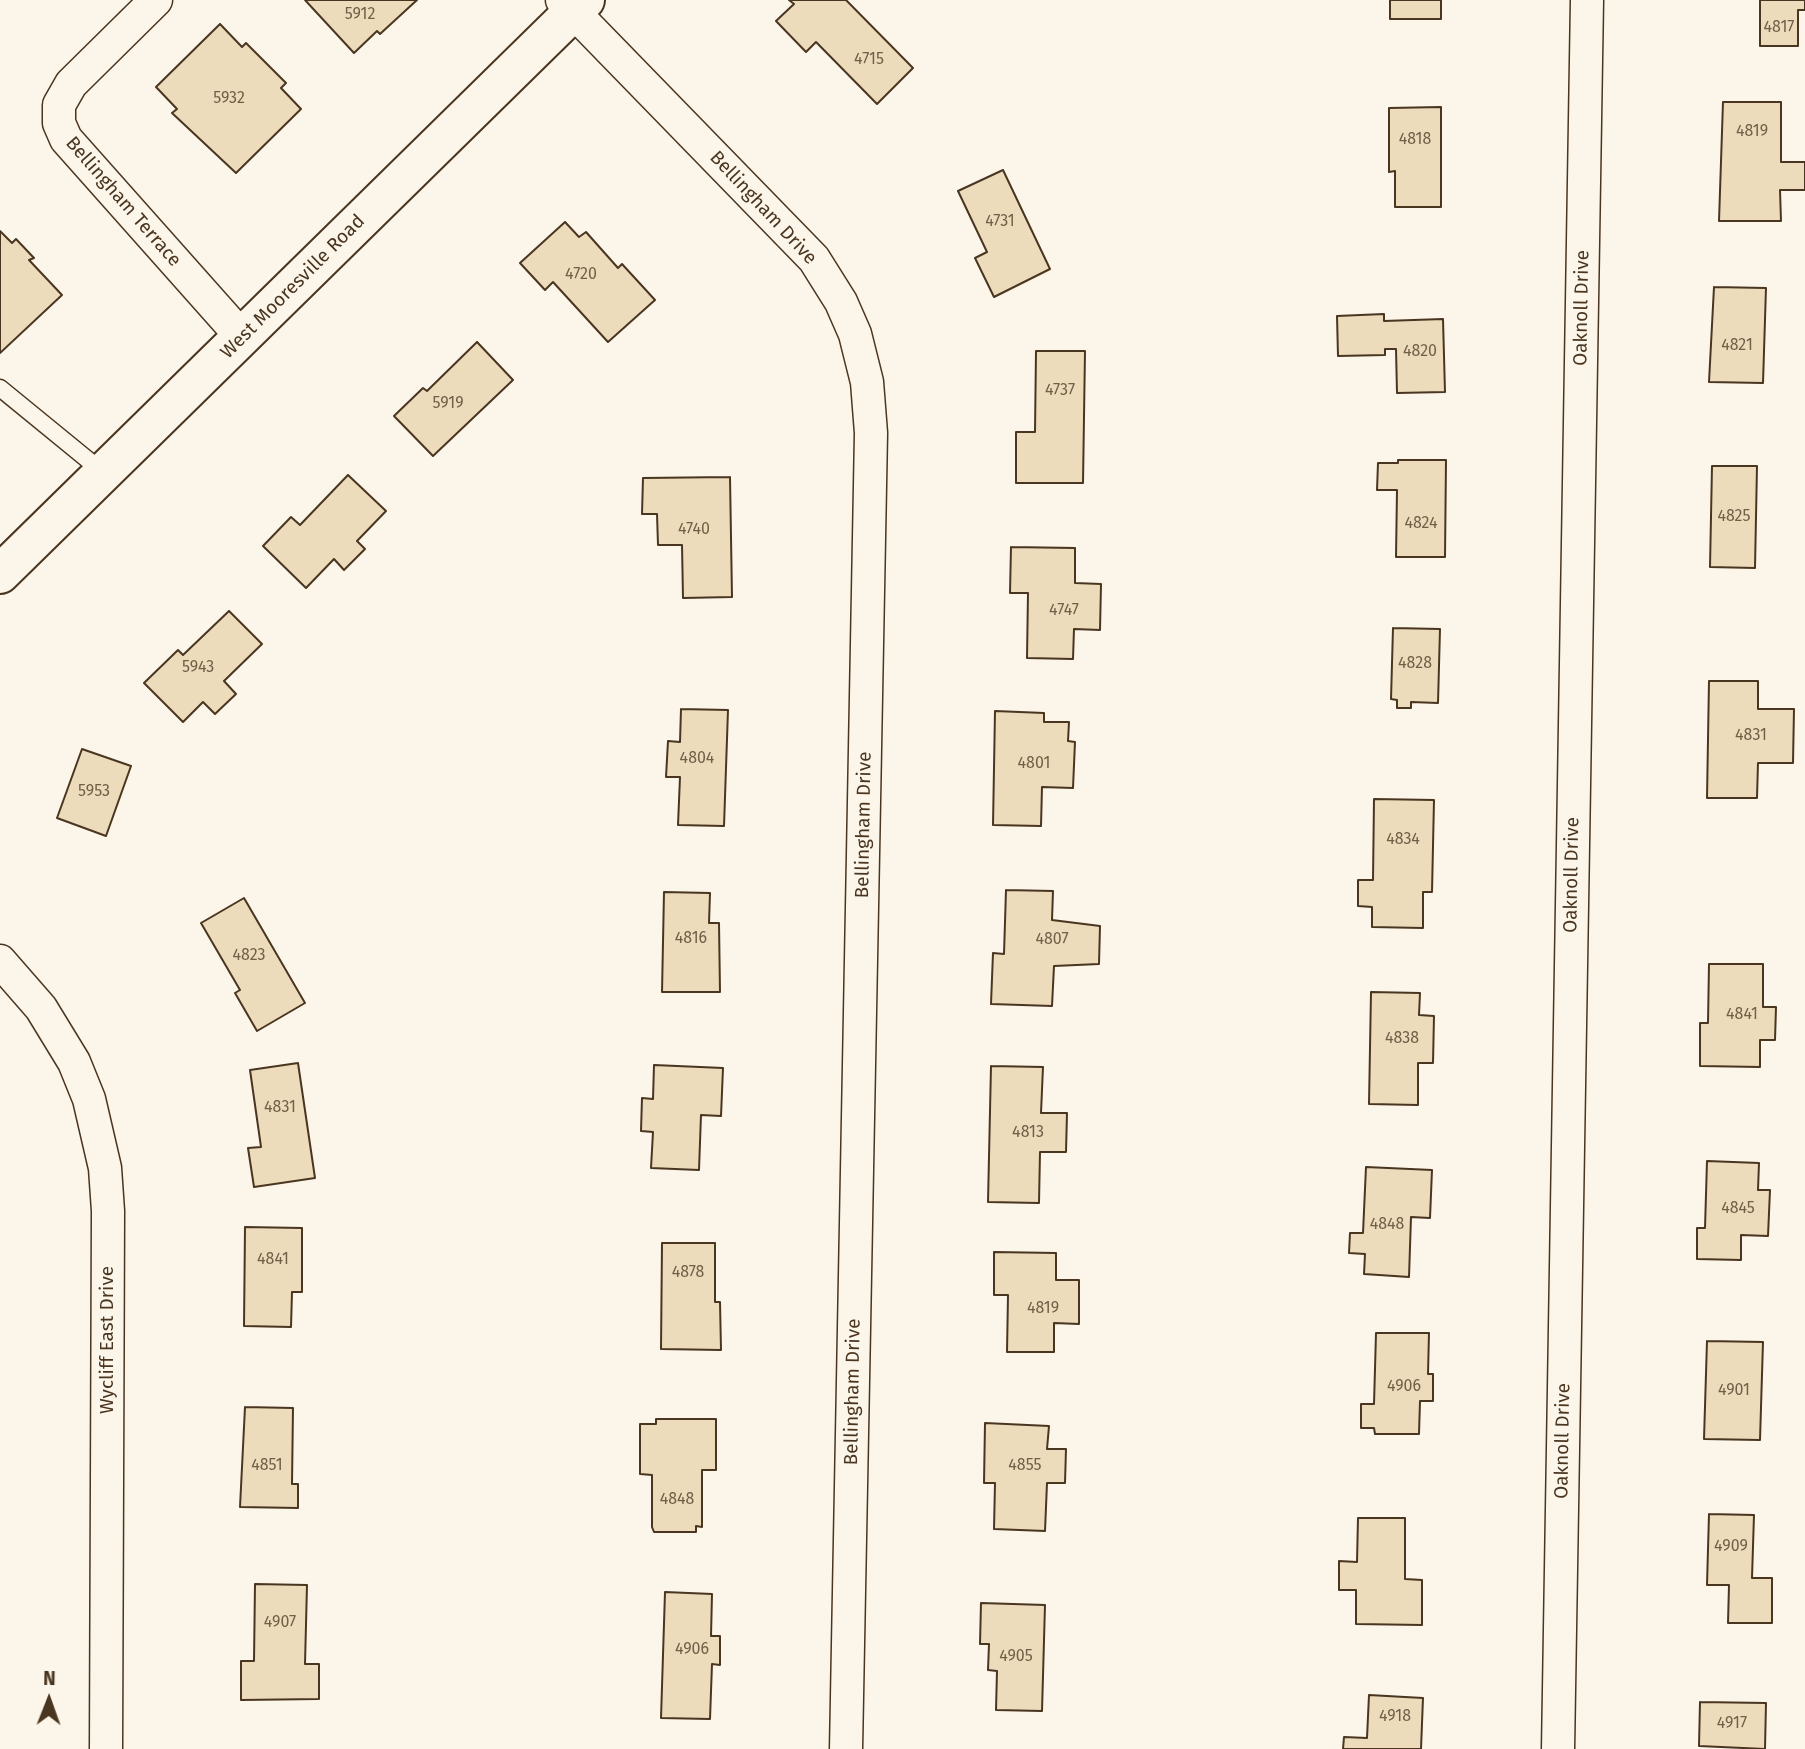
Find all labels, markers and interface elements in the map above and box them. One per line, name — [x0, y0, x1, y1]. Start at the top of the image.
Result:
house number: 5912 — [345, 5, 375, 25]
house number: 4817 — [1764, 18, 1794, 38]
house number: 4715 — [854, 50, 884, 70]
house number: 5932 — [213, 89, 245, 109]
house number: 4819 — [1736, 122, 1768, 142]
house number: 4818 — [1399, 130, 1431, 150]
street label: Bellingham Terrace — [60, 132, 186, 272]
street label: Bellingham Drive — [705, 147, 821, 269]
street label: West Mooresville Road — [216, 210, 370, 364]
house number: 4731 — [985, 212, 1015, 232]
street label: Oaknoll Drive — [1570, 250, 1594, 366]
house number: 4720 — [565, 265, 597, 285]
house number: 4821 — [1721, 336, 1753, 356]
house number: 4820 — [1403, 342, 1437, 362]
house number: 4737 — [1045, 381, 1075, 401]
house number: 5919 — [432, 394, 464, 414]
house number: 4825 — [1717, 507, 1751, 527]
house number: 4824 — [1404, 514, 1438, 534]
house number: 4740 — [678, 520, 710, 540]
house number: 4747 — [1049, 601, 1079, 621]
house number: 4828 — [1398, 654, 1432, 674]
house number: 5943 — [182, 658, 214, 678]
house number: 4831 — [1735, 726, 1767, 746]
house number: 4804 — [680, 749, 714, 769]
street label: Bellingham Drive — [851, 751, 877, 899]
house number: 4801 — [1018, 754, 1050, 774]
house number: 5953 — [78, 782, 110, 802]
street label: Oaknoll Drive — [1560, 817, 1584, 933]
house number: 4834 — [1386, 830, 1420, 850]
house number: 4816 — [675, 929, 707, 949]
house number: 4807 — [1035, 930, 1069, 950]
house number: 4823 — [233, 946, 265, 966]
house number: 4841 — [1726, 1005, 1758, 1025]
house number: 4838 — [1385, 1029, 1419, 1049]
house number: 4831 — [264, 1098, 296, 1118]
house number: 4813 — [1012, 1123, 1044, 1143]
house number: 4845 — [1721, 1199, 1755, 1219]
house number: 4848 — [1370, 1215, 1404, 1235]
house number: 4841 — [257, 1250, 289, 1270]
house number: 4878 — [672, 1263, 704, 1283]
street label: Wycliff East Drive — [97, 1266, 119, 1414]
house number: 4819 — [1027, 1299, 1059, 1319]
street label: Bellingham Drive — [840, 1318, 866, 1466]
house number: 4906 — [1387, 1377, 1421, 1397]
house number: 4901 — [1718, 1381, 1750, 1401]
street label: Oaknoll Drive — [1551, 1383, 1575, 1499]
house number: 4851 — [251, 1456, 283, 1476]
house number: 4855 — [1008, 1456, 1042, 1476]
house number: 4848 — [660, 1490, 694, 1510]
house number: 4909 — [1714, 1537, 1748, 1557]
house number: 4907 — [264, 1613, 296, 1633]
house number: 4906 — [675, 1640, 709, 1660]
house number: 4905 — [999, 1647, 1033, 1667]
north arrow — [14, 1665, 84, 1735]
text: N — [43, 1667, 56, 1690]
house number: 4918 — [1379, 1707, 1411, 1727]
house number: 4917 — [1717, 1714, 1747, 1734]

